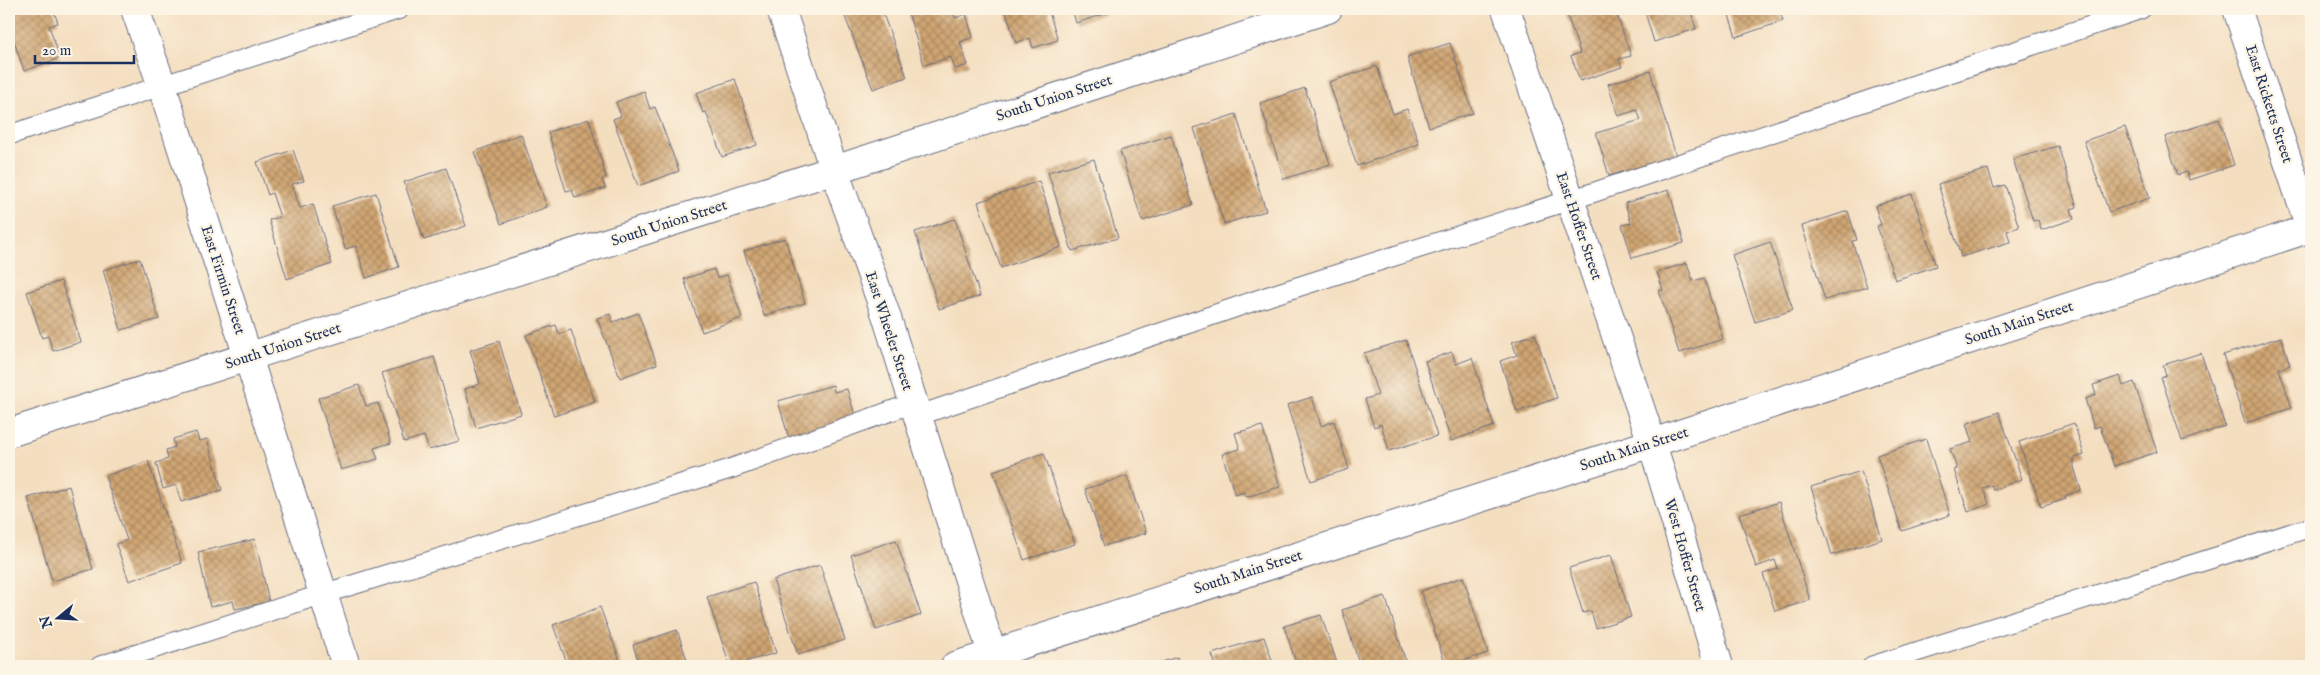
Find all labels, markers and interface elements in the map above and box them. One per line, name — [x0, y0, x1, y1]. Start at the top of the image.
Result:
scale bar — [35, 32, 134, 64]
text: 20 m — [42, 41, 72, 60]
street label: East Ricketts Street — [2241, 42, 2297, 166]
street label: South Union Street — [994, 70, 1114, 126]
street label: East Hoffer Street — [1552, 169, 1606, 283]
street label: South Union Street — [609, 195, 729, 251]
street label: East Firmin Street — [196, 223, 250, 337]
street label: East Wheeler Street — [861, 269, 917, 393]
street label: South Main Street — [1962, 296, 2076, 350]
street label: South Union Street — [223, 318, 343, 374]
street label: South Main Street — [1577, 422, 1691, 476]
street label: West Hoffer Street — [1660, 496, 1710, 614]
street label: South Main Street — [1191, 545, 1305, 599]
north arrow — [32, 592, 82, 642]
text: N — [36, 613, 57, 631]

